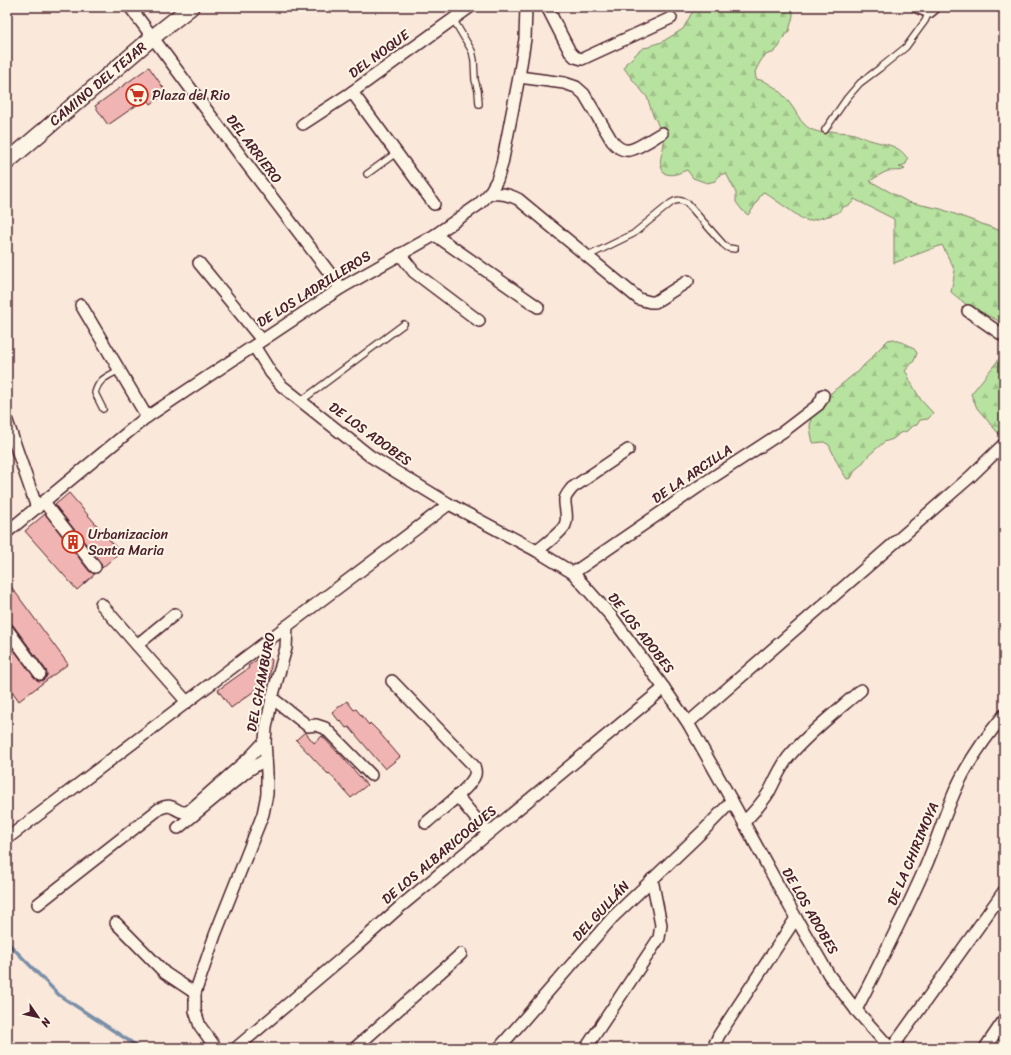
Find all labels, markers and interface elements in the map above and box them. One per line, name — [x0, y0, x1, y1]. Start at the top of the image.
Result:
street label: DEL NOQUE — [343, 22, 416, 85]
street label: CAMINO DEL TEJAR — [43, 35, 153, 133]
supermarket icon: Plaza del Rio — [124, 82, 150, 108]
place label: Plaza del Rio — [152, 83, 230, 108]
street label: DEL ARRIERO — [219, 109, 289, 189]
street label: DE LOS LADRILLEROS — [252, 244, 376, 334]
street label: DE LOS ADOBES — [323, 395, 417, 473]
street label: DE LA ARCILLA — [647, 438, 737, 510]
place label: Urbanizacion Santa Maria — [88, 522, 169, 563]
building icon: Urbanizacion Santa Maria — [60, 529, 86, 555]
street label: DE LOS ADOBES — [601, 587, 681, 679]
street label: DEL CHAMBURO — [239, 630, 283, 734]
street label: DE LA CHIRIMOYA — [880, 798, 946, 910]
street label: DE LOS ALBARICOQUES — [376, 799, 503, 911]
street label: DE LOS ADOBES — [775, 863, 845, 960]
street label: DEL GULLÁN — [566, 875, 636, 947]
north arrow — [18, 997, 58, 1037]
text: N — [36, 1013, 56, 1031]

